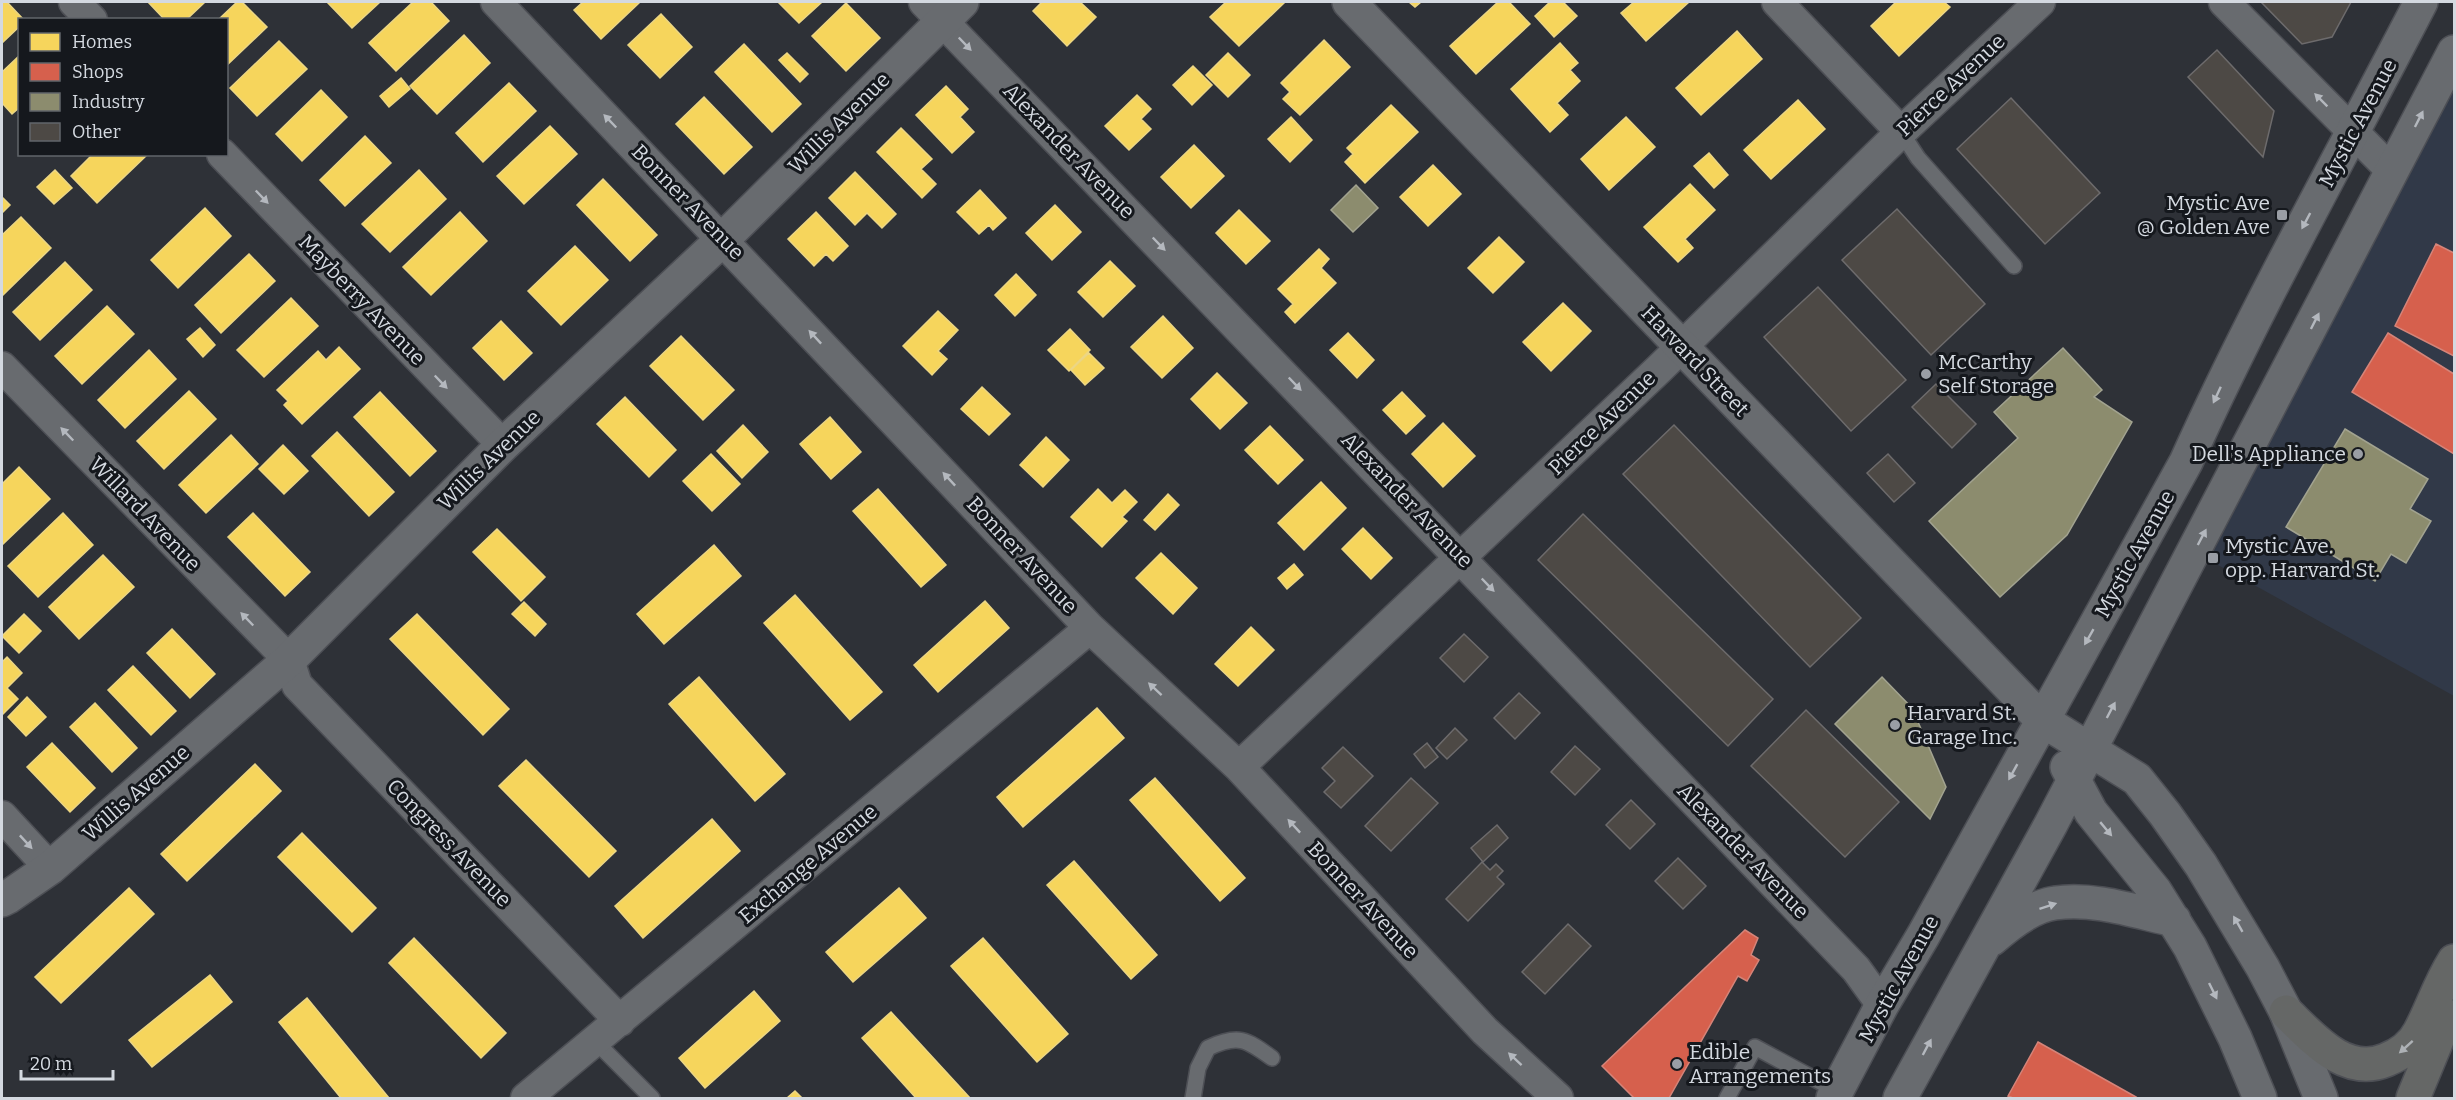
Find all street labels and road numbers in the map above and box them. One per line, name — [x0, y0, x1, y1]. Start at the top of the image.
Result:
street label: Pierce Avenue — [1891, 28, 2011, 142]
street label: Mystic Avenue — [2313, 54, 2403, 192]
street label: Willis Avenue — [783, 67, 895, 179]
street label: Alexander Avenue — [998, 78, 1140, 224]
street label: Bonner Avenue — [626, 139, 750, 265]
street label: Mayberry Avenue — [293, 229, 431, 371]
street label: Harvard Street — [1636, 300, 1755, 422]
street label: Pierce Avenue — [1543, 365, 1661, 481]
street label: Willis Avenue — [432, 404, 546, 516]
street label: Alexander Avenue — [1336, 427, 1478, 573]
street label: Willard Avenue — [84, 451, 206, 577]
street label: Mystic Avenue — [2089, 486, 2181, 622]
street label: Bonner Avenue — [961, 491, 1083, 619]
street label: Willis Avenue — [77, 739, 195, 847]
street label: Congress Avenue — [381, 773, 517, 913]
street label: Alexander Avenue — [1672, 778, 1814, 924]
street label: Exchange Avenue — [734, 799, 882, 929]
street label: Bonner Avenue — [1302, 836, 1424, 964]
street label: Mystic Avenue — [1853, 911, 1945, 1047]

